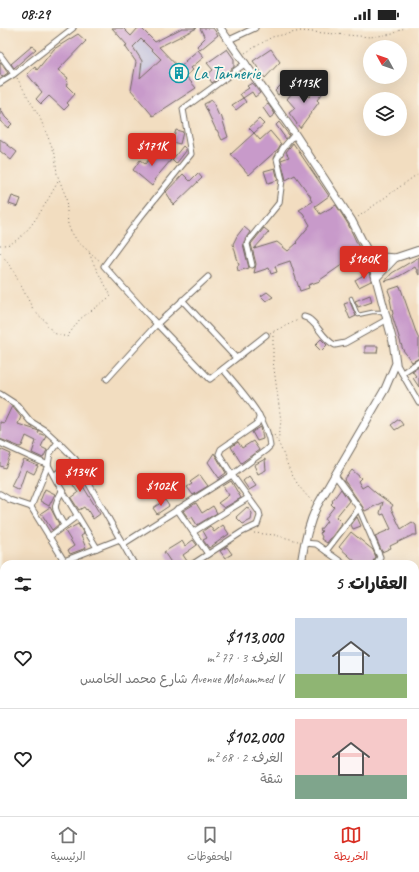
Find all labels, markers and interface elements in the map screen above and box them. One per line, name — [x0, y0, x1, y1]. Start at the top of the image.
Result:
text: 08:29 — [20, 5, 50, 24]
north arrow — [363, 40, 407, 84]
map controls — [363, 40, 407, 136]
building icon: La Tannerie — [168, 62, 190, 84]
place label: La Tannerie — [193, 63, 262, 84]
pin: $113K — [276, 70, 332, 104]
text: $113K — [289, 75, 319, 91]
button: layers — [363, 92, 407, 136]
pin: $171K — [124, 133, 180, 167]
text: $171K — [137, 138, 167, 154]
pin: $160K — [336, 246, 392, 280]
text: $160K — [349, 251, 379, 267]
pin: $134K — [52, 459, 108, 493]
text: $134K — [65, 464, 95, 480]
pin: $102K — [133, 473, 189, 507]
text: $102K — [146, 478, 176, 494]
icon: filters — [12, 573, 34, 595]
text: العقارات: 5 — [335, 573, 407, 594]
text: $113,000 — [226, 627, 283, 648]
icon: home — [327, 634, 375, 682]
icon: heart — [12, 647, 34, 669]
text: الغرف: 3 · 77 m² — [206, 650, 283, 666]
text: Avenue Mohammed V شارع محمد الخامس — [80, 671, 283, 687]
text: $102,000 — [226, 727, 283, 748]
icon: home — [327, 735, 375, 783]
icon: heart — [12, 748, 34, 770]
text: الغرف: 2 · 68 m² — [206, 750, 283, 766]
text: شقة — [260, 771, 283, 787]
tab: الرئيسية — [51, 824, 85, 866]
tab: المحفوظات — [187, 824, 232, 866]
tab: الخريطة — [334, 824, 368, 866]

